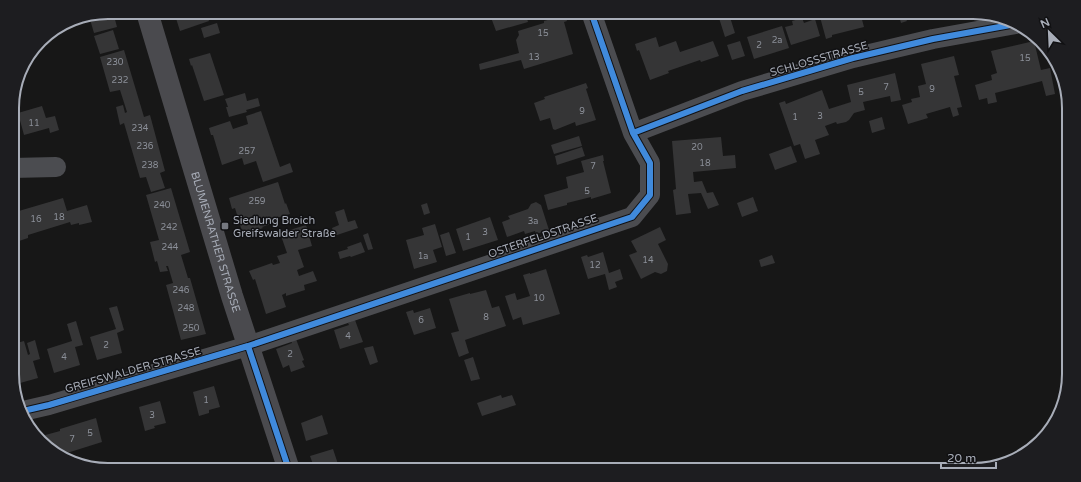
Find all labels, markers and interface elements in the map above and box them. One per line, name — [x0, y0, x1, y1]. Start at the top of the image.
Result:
north arrow — [1029, 12, 1069, 52]
text: N — [1038, 16, 1052, 31]
house number: 15 — [537, 28, 549, 39]
house number: 2a — [772, 35, 782, 46]
street label: SCHLOSSSTRASSE — [769, 39, 869, 79]
house number: 2 — [756, 40, 762, 51]
house number: 13 — [528, 52, 540, 63]
house number: 15 — [1019, 53, 1031, 64]
house number: 230 — [107, 57, 124, 68]
house number: 232 — [112, 75, 128, 86]
house number: 7 — [883, 82, 889, 93]
house number: 9 — [929, 84, 935, 95]
house number: 5 — [858, 87, 864, 98]
house number: 9 — [579, 106, 585, 117]
house number: 3 — [817, 111, 823, 122]
house number: 1 — [792, 112, 798, 123]
house number: 11 — [28, 118, 40, 129]
house number: 234 — [132, 123, 149, 134]
house number: 236 — [137, 141, 154, 152]
house number: 20 — [691, 142, 703, 153]
house number: 257 — [239, 146, 256, 157]
house number: 18 — [699, 158, 711, 169]
house number: 238 — [142, 160, 159, 171]
house number: 7 — [590, 161, 596, 172]
street label: BLUMENRATHER STRASSE — [189, 170, 243, 314]
house number: 5 — [584, 186, 590, 197]
house number: 259 — [249, 196, 266, 207]
house number: 240 — [154, 200, 171, 211]
street label: OSTERFELDSTRASSE — [487, 211, 599, 261]
house number: 18 — [53, 212, 65, 223]
house number: 16 — [30, 214, 42, 225]
place label: Siedlung Broich Greifswalder Straße — [233, 214, 336, 240]
house number: 3a — [528, 216, 538, 227]
marker: Siedlung Broich Greifswalder Straße — [220, 221, 230, 231]
house number: 242 — [161, 222, 177, 233]
house number: 3 — [482, 227, 488, 238]
house number: 1 — [465, 232, 471, 243]
house number: 244 — [162, 242, 179, 253]
house number: 1a — [418, 251, 428, 262]
house number: 14 — [642, 255, 654, 266]
house number: 12 — [589, 260, 601, 271]
house number: 246 — [173, 285, 190, 296]
house number: 10 — [533, 293, 545, 304]
house number: 248 — [178, 303, 195, 314]
house number: 8 — [483, 312, 489, 323]
house number: 6 — [418, 315, 424, 326]
house number: 250 — [183, 323, 200, 334]
house number: 4 — [345, 331, 351, 342]
house number: 2 — [103, 340, 109, 351]
street label: GREIFSWALDER STRASSE — [63, 344, 203, 396]
house number: 2 — [287, 349, 293, 360]
house number: 4 — [61, 352, 67, 363]
house number: 1 — [203, 395, 209, 406]
house number: 3 — [149, 410, 155, 421]
house number: 5 — [87, 428, 93, 439]
house number: 7 — [69, 434, 75, 445]
scale bar — [941, 444, 996, 470]
text: 20 m — [947, 451, 976, 465]

